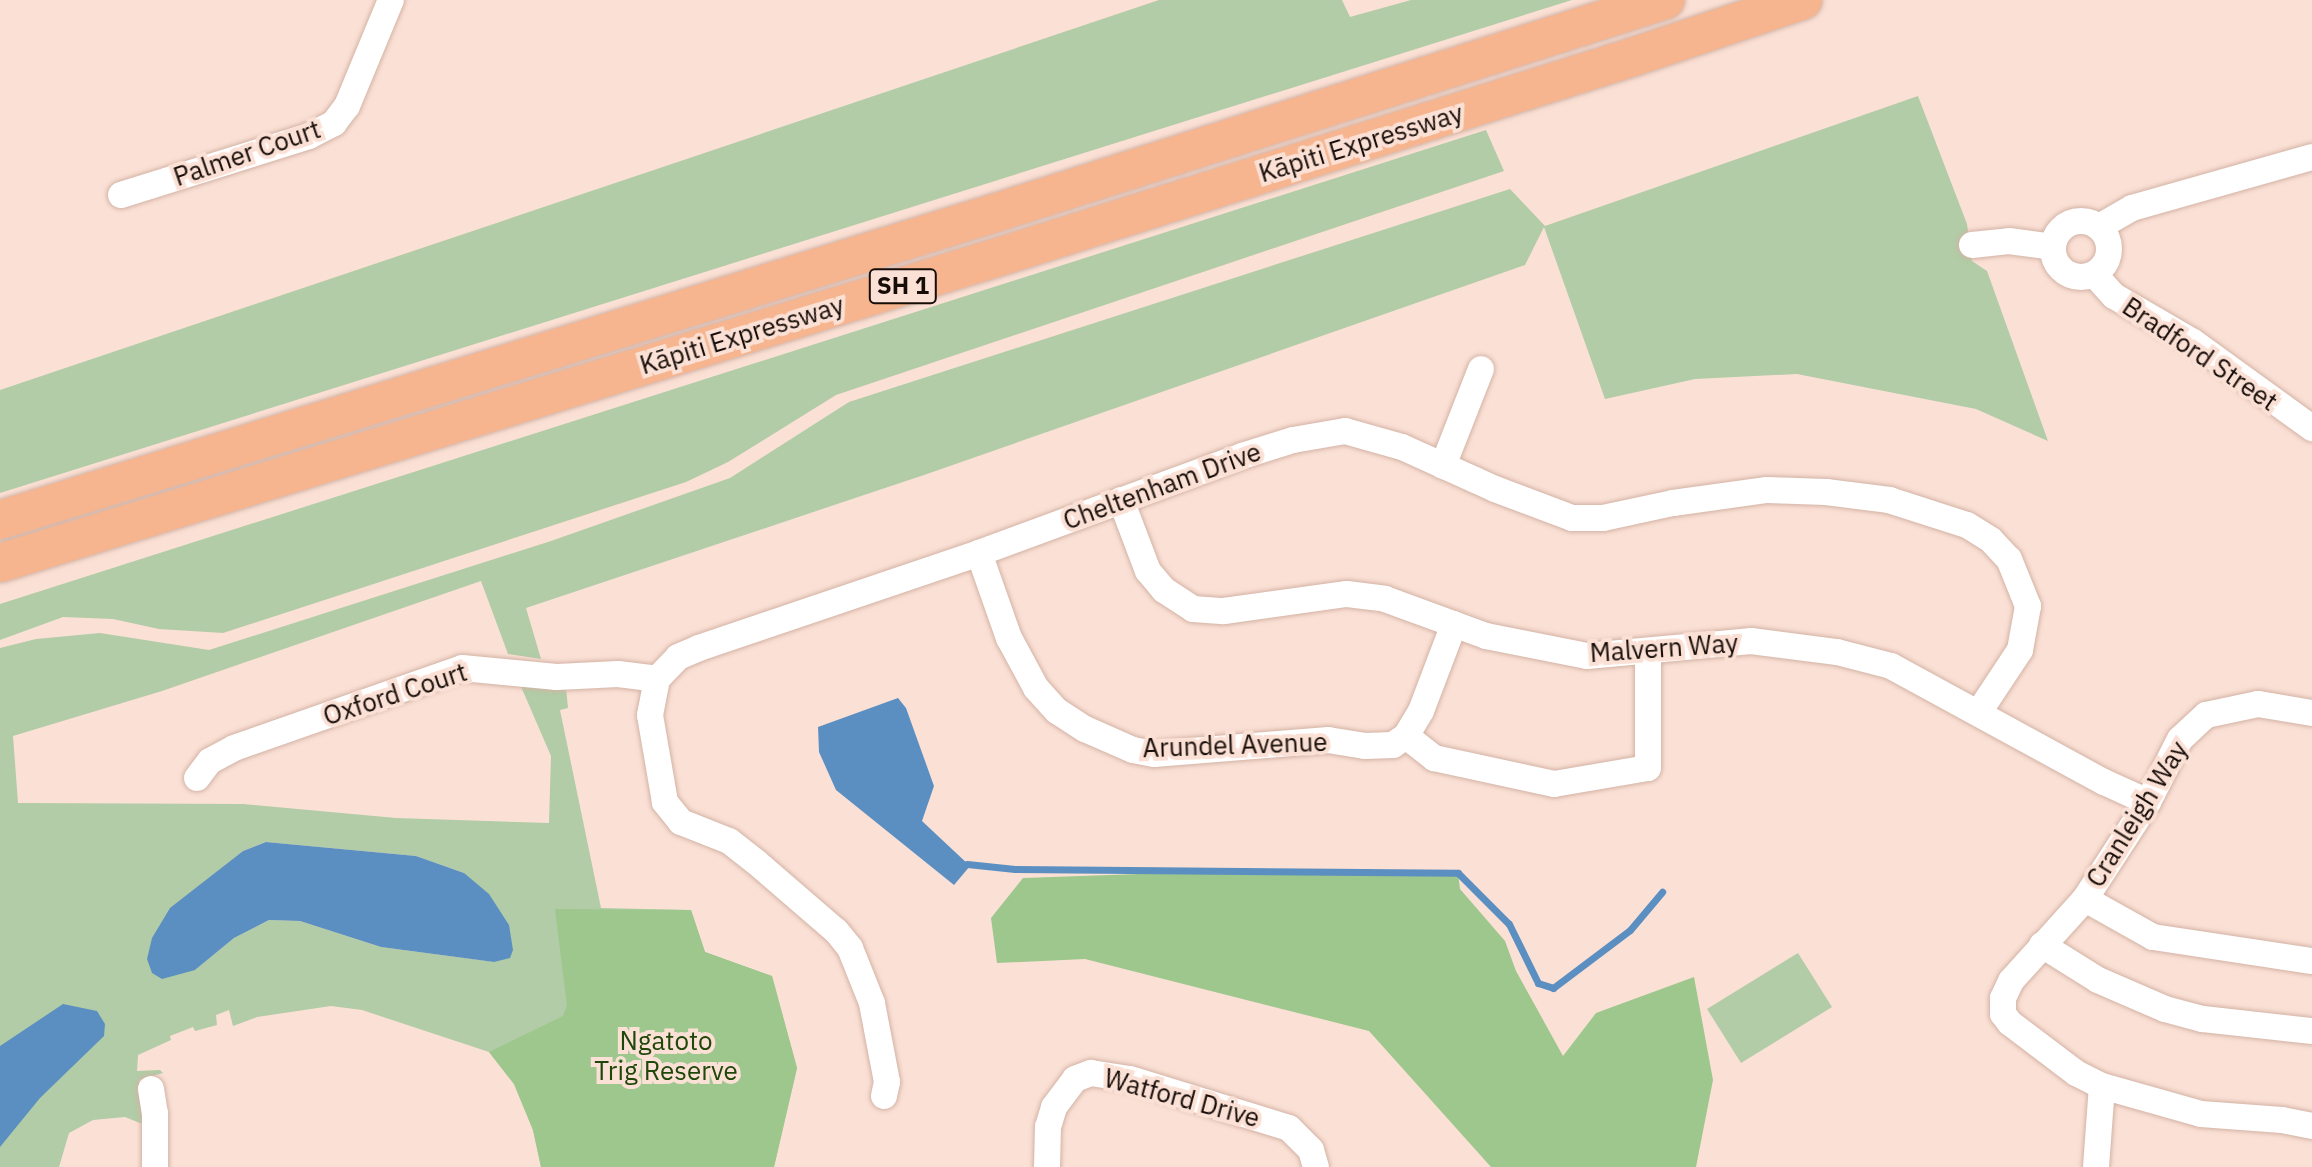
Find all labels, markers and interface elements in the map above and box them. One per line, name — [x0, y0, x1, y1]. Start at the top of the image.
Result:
street label: Kāpiti Expressway — [1255, 97, 1467, 189]
street label: Palmer Court — [169, 113, 325, 193]
road number: SH 1 — [867, 266, 939, 306]
street label: Kāpiti Expressway — [636, 289, 848, 381]
street label: Bradford Street — [2117, 291, 2283, 417]
street label: Cheltenham Drive — [1059, 436, 1265, 536]
street label: Malvern Way — [1589, 627, 1739, 669]
street label: Oxford Court — [319, 656, 471, 732]
street label: Arundel Avenue — [1142, 726, 1328, 764]
street label: Cranleigh Way — [2080, 735, 2194, 893]
park label: Ngatoto Trig Reserve — [594, 1025, 738, 1086]
street label: Watford Drive — [1101, 1062, 1263, 1134]

